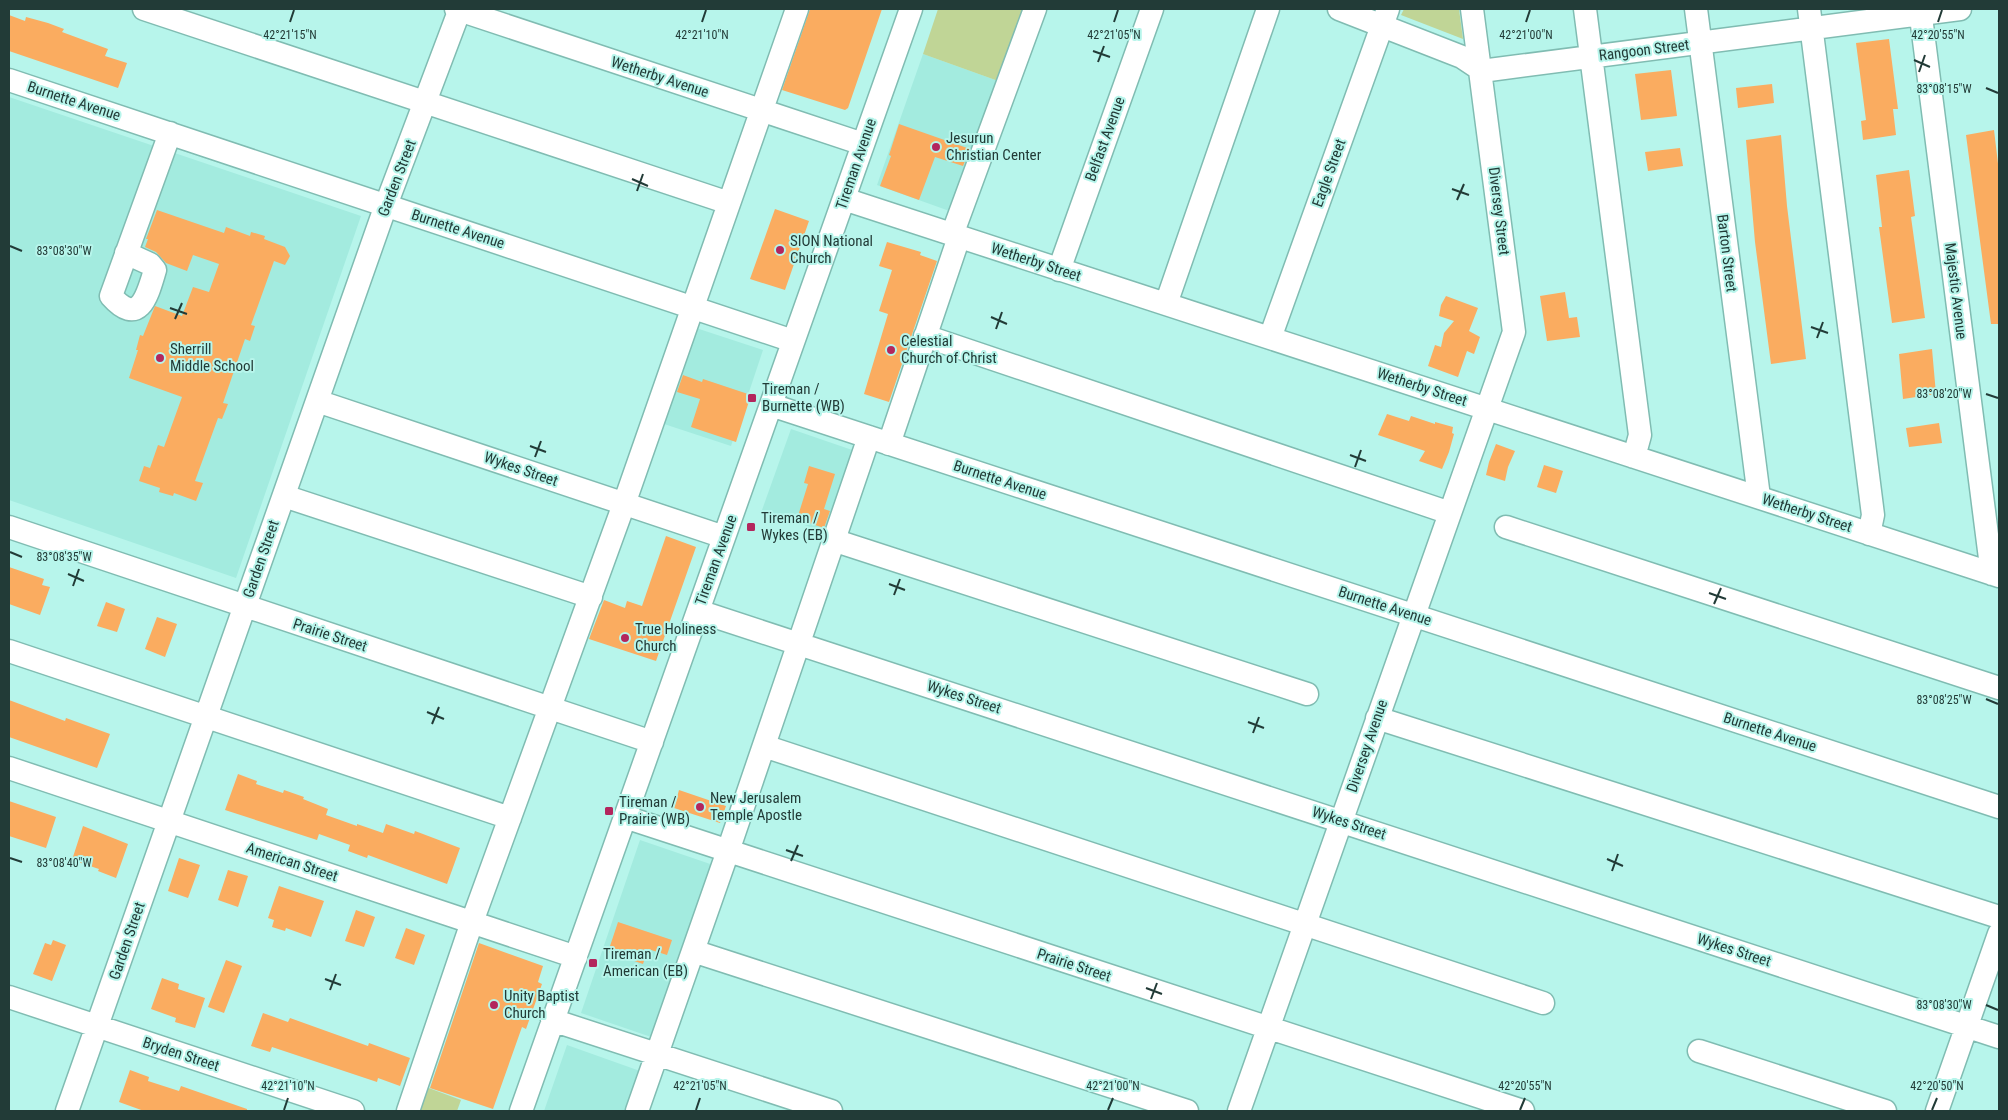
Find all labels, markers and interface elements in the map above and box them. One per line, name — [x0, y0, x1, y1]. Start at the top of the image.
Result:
text: 42°21'15"N — [263, 28, 317, 42]
text: 42°21'10"N — [675, 28, 729, 42]
text: 42°21'05"N — [1087, 28, 1141, 42]
text: 42°21'00"N — [1499, 28, 1553, 42]
text: 42°20'55"N — [1911, 28, 1965, 42]
street label: Rangoon Street — [1598, 36, 1690, 64]
street label: Wetherby Avenue — [609, 53, 711, 101]
street label: Burnette Avenue — [25, 77, 123, 125]
text: 83°08'15"W — [1916, 82, 1972, 96]
street label: Belfast Avenue — [1081, 94, 1129, 184]
street label: Tireman Avenue — [832, 116, 880, 212]
place label: Jesurun Christian Center — [946, 129, 1042, 164]
street label: Garden Street — [374, 137, 420, 219]
street label: Eagle Street — [1308, 137, 1350, 209]
marker: Jesurun Christian Center — [930, 141, 942, 153]
street label: Diversey Street — [1485, 166, 1513, 256]
street label: Burnette Avenue — [409, 205, 507, 253]
street label: Barton Street — [1713, 213, 1741, 293]
place label: SION National Church — [790, 232, 873, 267]
street label: Wetherby Street — [989, 239, 1083, 285]
street label: Majestic Avenue — [1941, 242, 1971, 340]
text: 83°08'30"W — [36, 244, 92, 258]
marker: SION National Church — [774, 244, 786, 256]
place label: Celestial Church of Christ — [901, 332, 997, 367]
place label: Sherrill Middle School — [170, 340, 254, 375]
marker: Celestial Church of Christ — [885, 344, 897, 356]
marker: Sherrill Middle School — [154, 352, 166, 364]
street label: Wetherby Street — [1375, 364, 1469, 410]
place label: Tireman / Burnette (WB) — [762, 380, 845, 415]
text: 83°08'20"W — [1916, 387, 1972, 401]
marker: Tireman / Burnette (WB) — [746, 392, 758, 404]
street label: Wykes Street — [482, 448, 560, 490]
street label: Burnette Avenue — [951, 456, 1049, 504]
street label: Wetherby Street — [1760, 490, 1854, 536]
place label: Tireman / Wykes (EB) — [761, 509, 828, 544]
street label: Tireman Avenue — [691, 512, 741, 608]
street label: Garden Street — [239, 518, 283, 600]
marker: Tireman / Wykes (EB) — [745, 521, 757, 533]
text: 83°08'35"W — [36, 550, 92, 564]
street label: Burnette Avenue — [1336, 582, 1434, 630]
street label: Prairie Street — [291, 615, 369, 655]
place label: True Holiness Church — [635, 620, 716, 655]
marker: True Holiness Church — [619, 632, 631, 644]
street label: Wykes Street — [925, 677, 1003, 717]
text: 83°08'25"W — [1916, 693, 1972, 707]
street label: Diversey Avenue — [1343, 697, 1391, 795]
street label: Burnette Avenue — [1721, 708, 1819, 756]
place label: New Jerusalem Temple Apostle — [710, 789, 802, 824]
place label: Tireman / Prairie (WB) — [619, 793, 690, 828]
marker: New Jerusalem Temple Apostle — [694, 801, 706, 813]
street label: Wykes Street — [1310, 803, 1388, 843]
marker: Tireman / Prairie (WB) — [603, 805, 615, 817]
street label: American Street — [244, 839, 340, 885]
text: 83°08'40"W — [36, 856, 92, 870]
street label: Garden Street — [105, 900, 149, 982]
street label: Wykes Street — [1695, 930, 1773, 970]
place label: Tireman / American (EB) — [603, 945, 688, 980]
street label: Prairie Street — [1035, 945, 1113, 985]
marker: Tireman / American (EB) — [587, 957, 599, 969]
place label: Unity Baptist Church — [504, 987, 579, 1022]
text: 83°08'30"W — [1916, 998, 1972, 1012]
marker: Unity Baptist Church — [488, 999, 500, 1011]
street label: Bryden Street — [140, 1033, 222, 1075]
text: 42°21'10"N — [261, 1079, 315, 1093]
text: 42°21'05"N — [673, 1079, 727, 1093]
text: 42°21'00"N — [1086, 1079, 1140, 1093]
text: 42°20'55"N — [1498, 1079, 1552, 1093]
text: 42°20'50"N — [1910, 1079, 1964, 1093]

